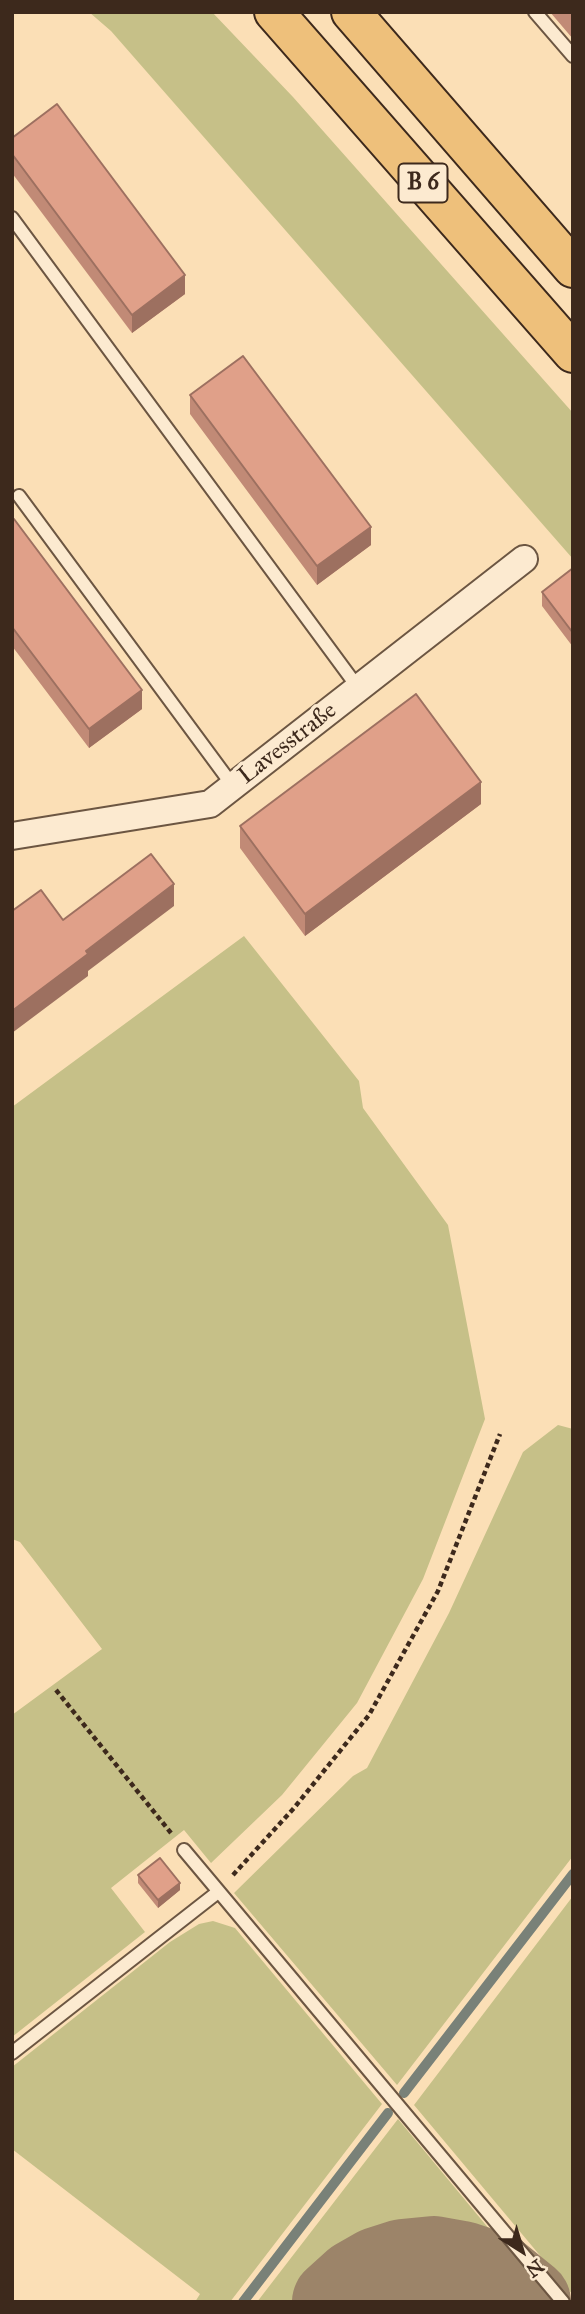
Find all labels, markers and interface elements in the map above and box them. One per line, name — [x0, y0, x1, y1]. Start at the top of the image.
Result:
road number: B 6 — [398, 164, 448, 202]
street label: Lavesstraße — [233, 697, 343, 791]
north arrow — [487, 2216, 557, 2286]
text: N — [522, 2254, 548, 2282]

